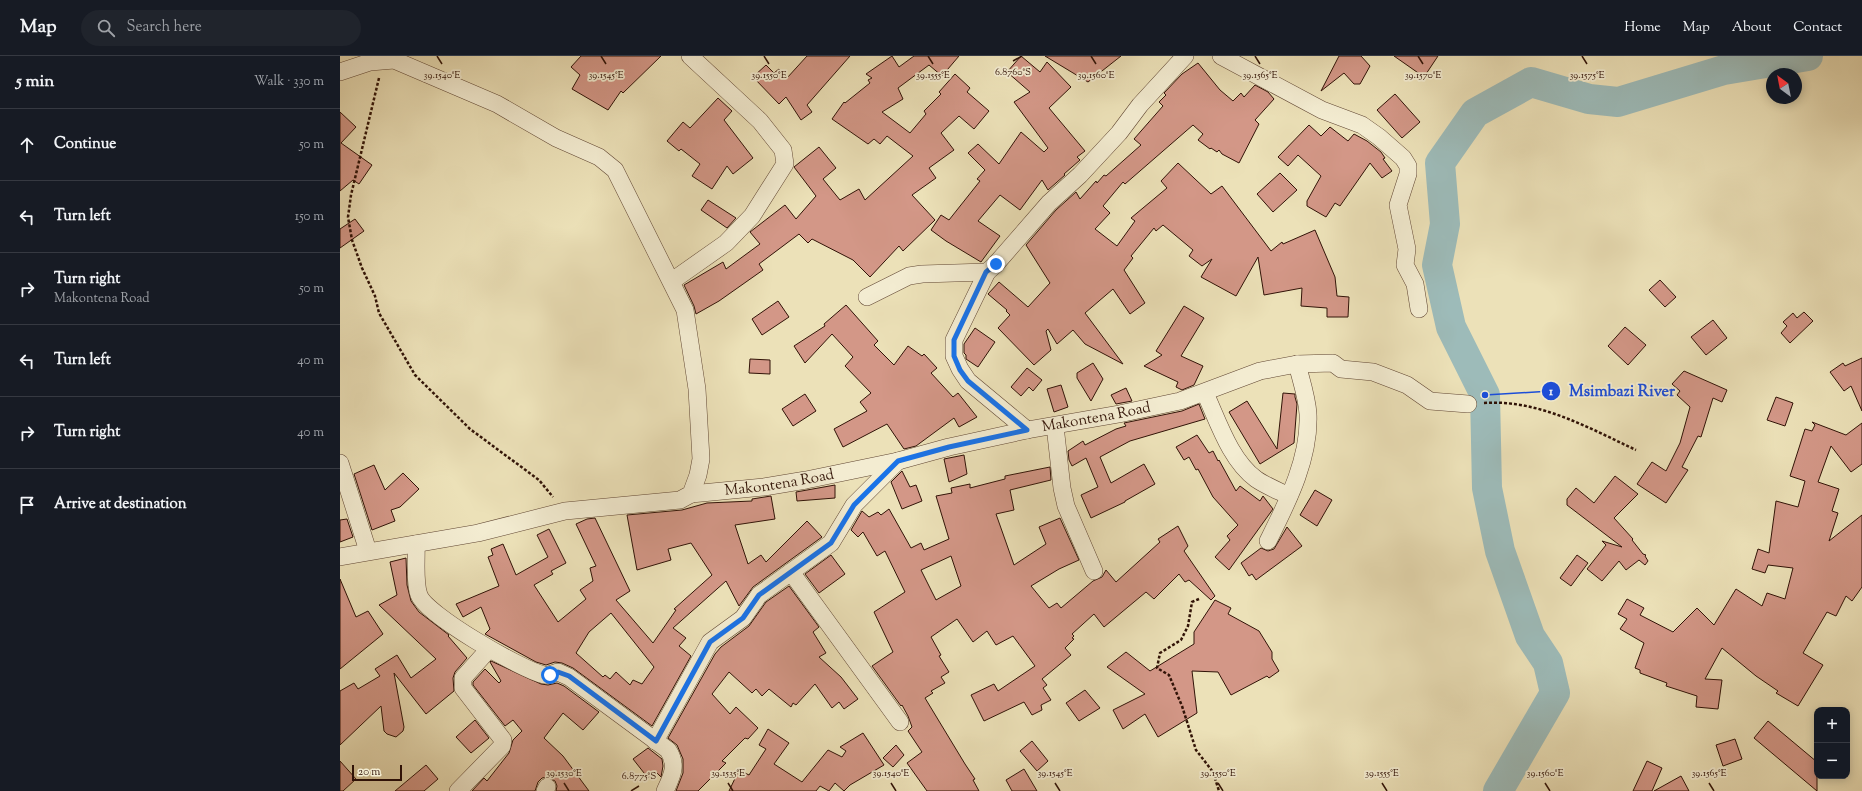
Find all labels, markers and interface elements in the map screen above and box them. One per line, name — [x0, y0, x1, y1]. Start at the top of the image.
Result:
search box — [81, 10, 361, 46]
text: Map — [20, 14, 57, 41]
icon: search — [95, 17, 117, 39]
text: Search here — [127, 17, 202, 38]
text: Home — [1624, 18, 1661, 38]
text: Map — [1683, 18, 1710, 38]
text: About — [1732, 18, 1771, 38]
text: Contact — [1793, 18, 1842, 38]
text: 6.8760°S — [995, 65, 1031, 80]
text: 39.1540°E — [424, 68, 460, 83]
text: 39.1545°E — [588, 68, 624, 83]
text: 39.1550°E — [751, 68, 787, 83]
text: 39.1555°E — [916, 68, 950, 83]
text: 39.1560°E — [1078, 68, 1114, 83]
text: 39.1565°E — [1242, 68, 1278, 83]
text: 39.1570°E — [1405, 68, 1441, 83]
text: 39.1575°E — [1569, 68, 1605, 83]
north arrow — [1766, 68, 1802, 104]
text: 5 min — [16, 70, 54, 94]
text: Walk · 330 m — [254, 73, 324, 91]
icon: ahead — [16, 134, 38, 156]
text: Continue — [54, 134, 116, 155]
text: 50 m — [299, 136, 324, 154]
icon: left — [16, 206, 38, 228]
text: Turn left — [54, 206, 111, 227]
text: 150 m — [295, 208, 324, 226]
route end — [987, 255, 1005, 273]
text: Turn right — [54, 269, 120, 290]
icon: right — [16, 278, 38, 300]
text: 50 m — [299, 280, 324, 298]
text: Makontena Road — [54, 290, 150, 308]
icon: left — [16, 350, 38, 372]
text: Turn left — [54, 350, 111, 371]
text: 40 m — [297, 352, 324, 370]
callout: Msimbazi River — [1541, 377, 1684, 405]
text: Msimbazi River — [1569, 381, 1676, 404]
text: 1 — [1548, 383, 1554, 401]
street label: Makontena Road — [1040, 397, 1153, 438]
icon: right — [16, 422, 38, 444]
text: Turn right — [54, 422, 120, 443]
text: 40 m — [297, 424, 324, 442]
street label: Makontena Road — [724, 464, 836, 501]
icon: arrive — [16, 494, 38, 516]
text: Arrive at destination — [54, 494, 187, 515]
route start — [541, 666, 559, 684]
map controls — [1814, 707, 1850, 779]
button: + — [1814, 707, 1850, 743]
button: − — [1814, 743, 1850, 779]
scale bar — [352, 763, 402, 782]
text: 20 m — [358, 764, 380, 780]
text: 39.1530°E — [546, 766, 582, 781]
text: 39.1535°E — [711, 766, 745, 781]
text: 39.1540°E — [873, 766, 909, 781]
text: 39.1545°E — [1037, 766, 1073, 781]
text: 39.1550°E — [1200, 766, 1236, 781]
text: 39.1555°E — [1365, 766, 1399, 781]
text: 39.1560°E — [1527, 766, 1563, 781]
text: 39.1565°E — [1691, 766, 1727, 781]
text: 6.8775°S — [622, 769, 656, 784]

